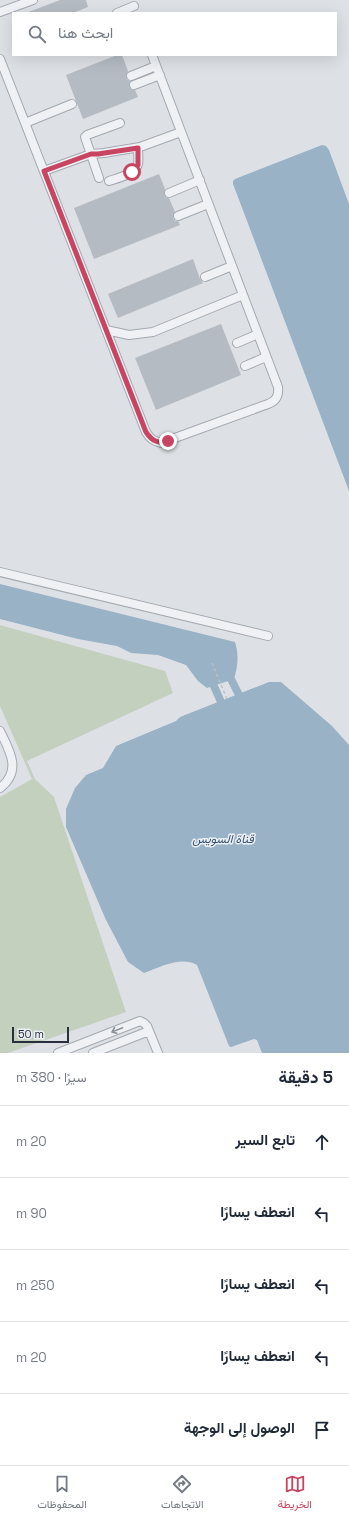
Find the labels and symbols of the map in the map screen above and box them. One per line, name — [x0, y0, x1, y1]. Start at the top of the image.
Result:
route start — [123, 163, 141, 181]
route end — [159, 432, 177, 450]
water label: قناة السويس — [192, 831, 255, 847]
scale bar — [12, 1025, 69, 1044]
one-way arrow — [111, 1026, 123, 1034]

